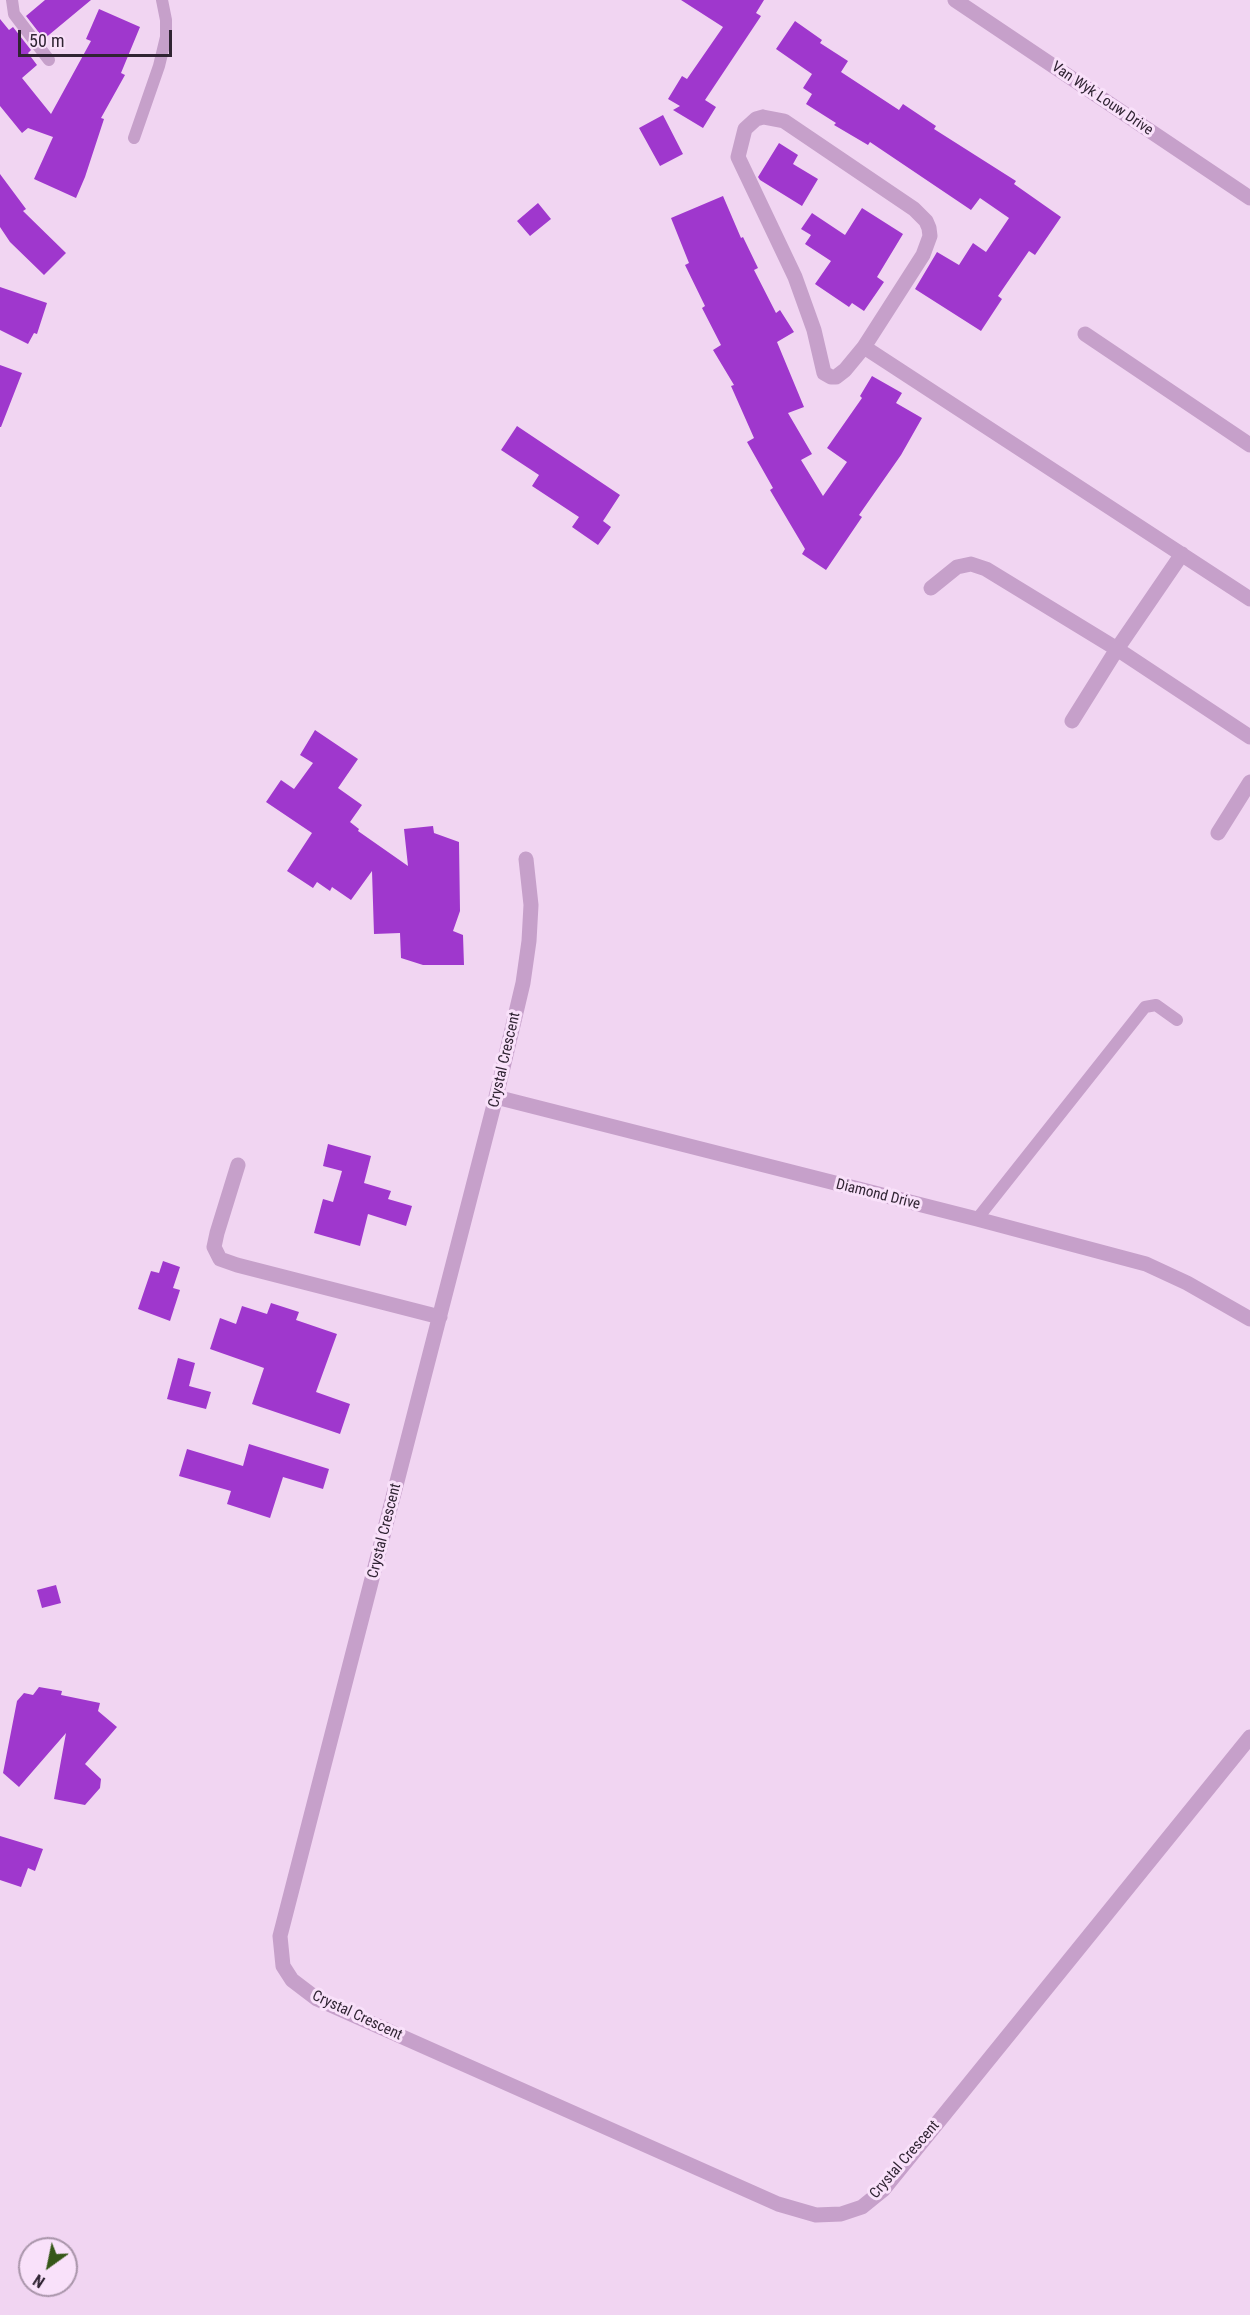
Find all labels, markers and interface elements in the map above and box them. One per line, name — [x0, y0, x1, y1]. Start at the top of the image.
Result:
scale bar — [21, 18, 176, 56]
text: 50 m — [29, 30, 64, 51]
street label: Van Wyk Louw Drive — [1048, 58, 1156, 140]
street label: Crystal Crescent — [485, 1011, 525, 1109]
street label: Diamond Drive — [834, 1176, 922, 1214]
street label: Crystal Crescent — [365, 1482, 405, 1580]
street label: Crystal Crescent — [309, 1987, 405, 2045]
street label: Crystal Crescent — [866, 2117, 944, 2203]
north arrow — [18, 2237, 78, 2297]
text: N — [30, 2270, 48, 2291]

